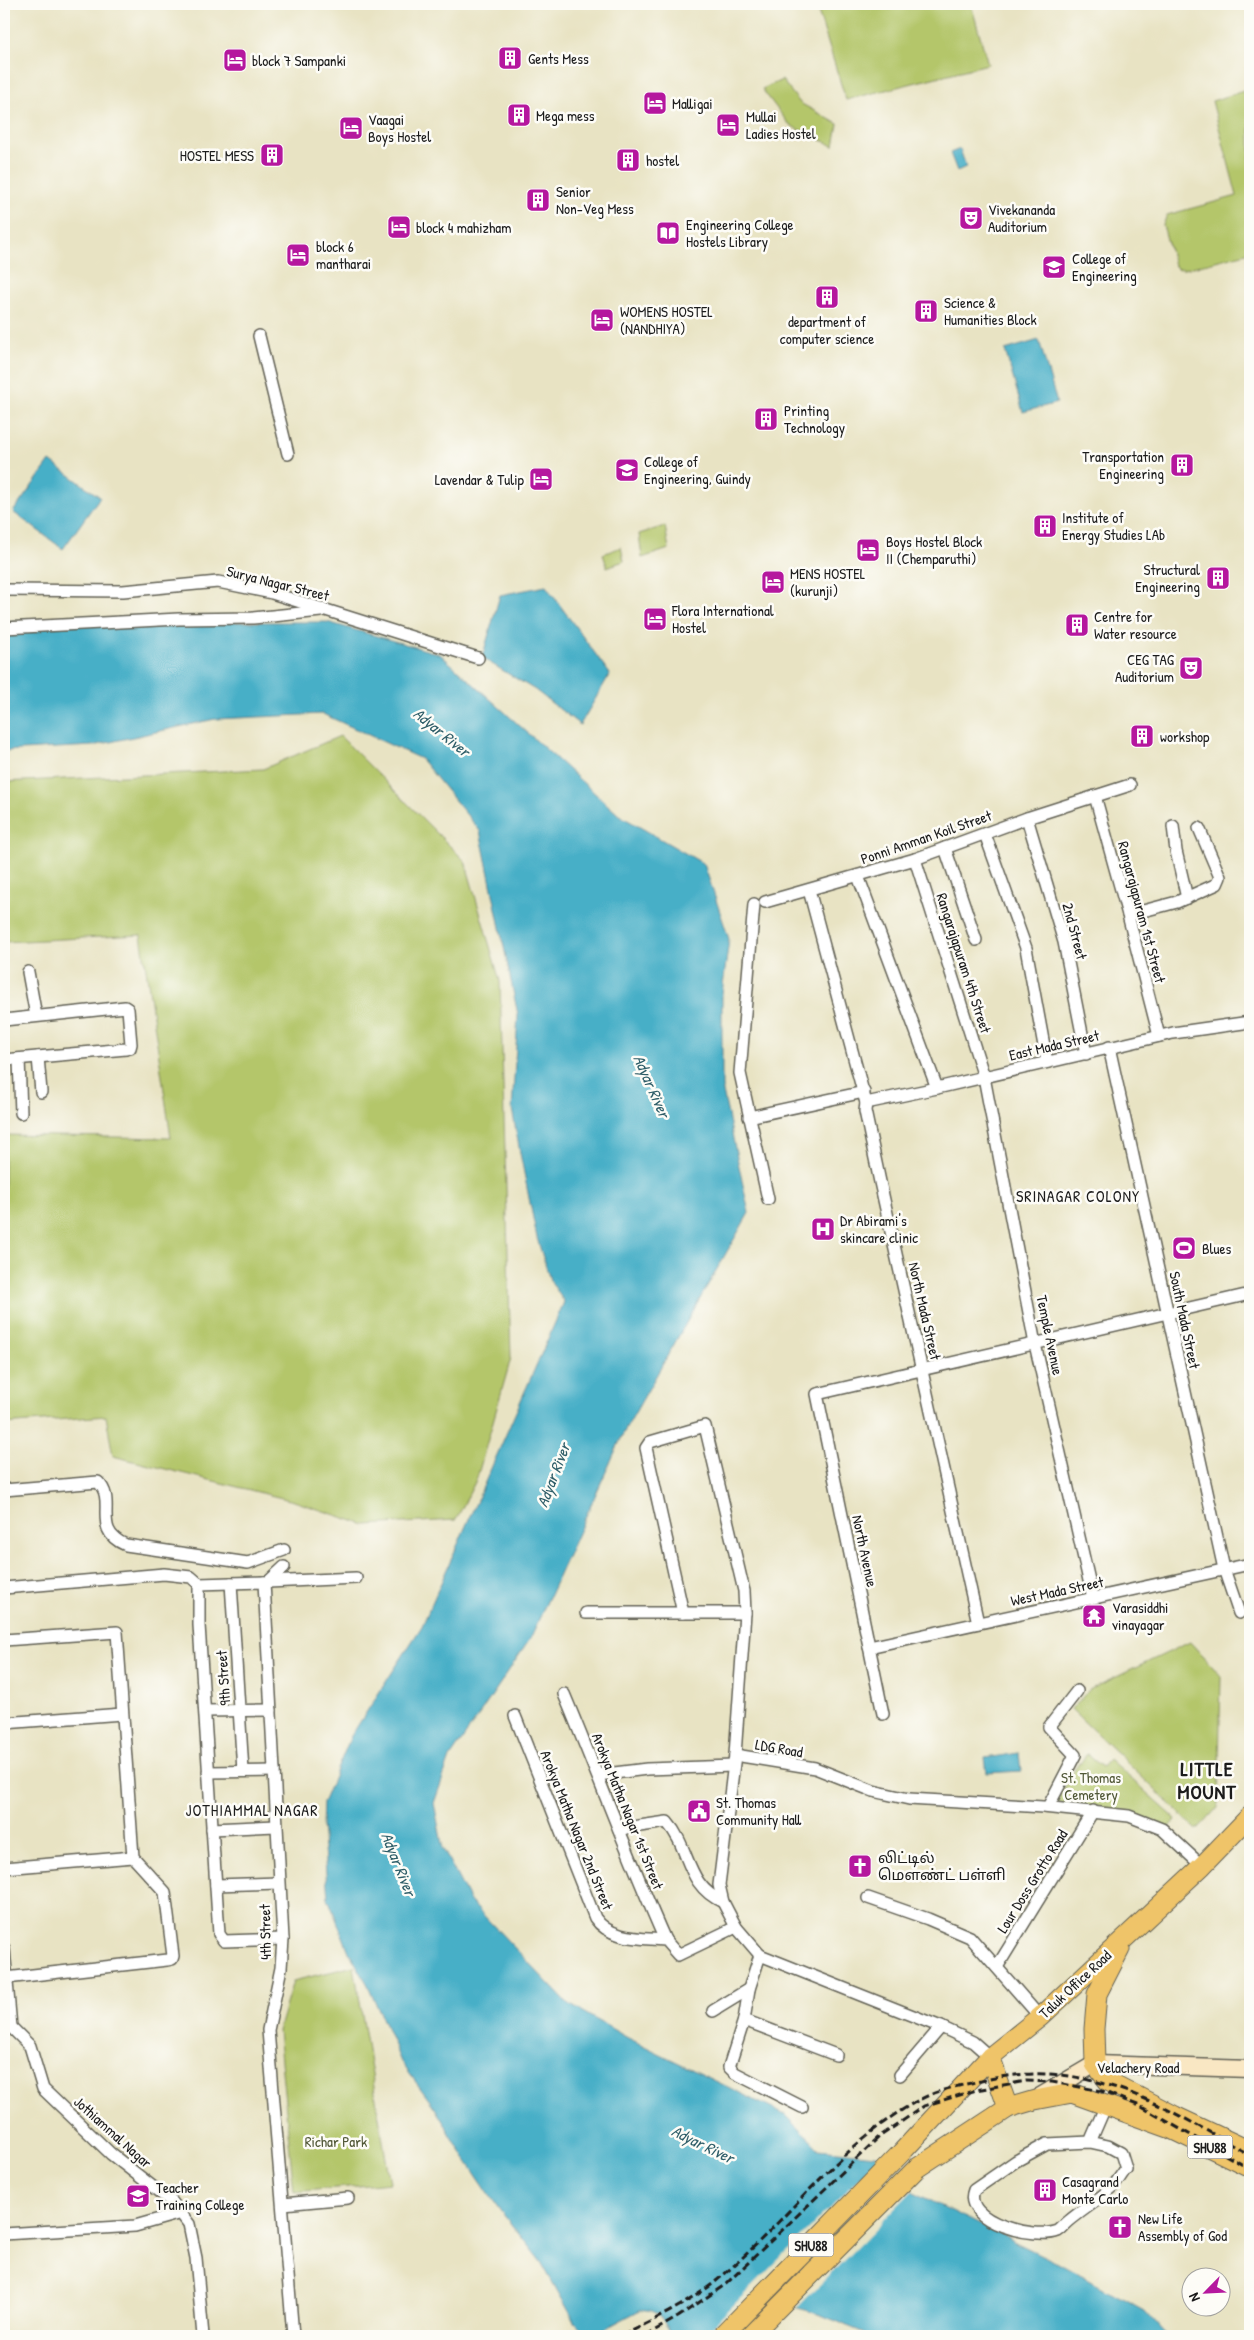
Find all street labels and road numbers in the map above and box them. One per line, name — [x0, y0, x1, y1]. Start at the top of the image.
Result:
street label: Surya Nagar Street — [225, 560, 332, 606]
street label: Ponni Amman Koil Street — [858, 804, 995, 869]
street label: Rangarajapuram 1st Street — [1113, 839, 1171, 986]
street label: Rangarajapuram 4th Street — [931, 890, 997, 1037]
street label: 2nd Street — [1057, 900, 1093, 963]
street label: East Mada Street — [1007, 1024, 1102, 1066]
street label: North Mada Street — [904, 1260, 947, 1363]
street label: South Mada Street — [1164, 1270, 1206, 1371]
street label: Temple Avenue — [1031, 1293, 1069, 1377]
street label: North Avenue — [847, 1513, 883, 1589]
street label: West Mada Street — [1009, 1571, 1106, 1611]
street label: 9th Street — [211, 1649, 235, 1706]
street label: Arokya Matha Nagar 1st Street — [587, 1730, 669, 1893]
street label: LDG Road — [754, 1733, 805, 1763]
street label: Arokya Matha Nagar 2nd Street — [535, 1747, 619, 1914]
street label: Lour Doss Grotto Road — [992, 1825, 1072, 1937]
street label: 4th Street — [254, 1903, 276, 1960]
street label: Taluk Office Road — [1034, 1945, 1116, 2023]
street label: Velachery Road — [1097, 2057, 1179, 2078]
street label: Jothiammal Nagar — [69, 2091, 157, 2173]
road number: SHU88 — [1188, 2136, 1232, 2158]
road number: SHU88 — [788, 2234, 834, 2256]

